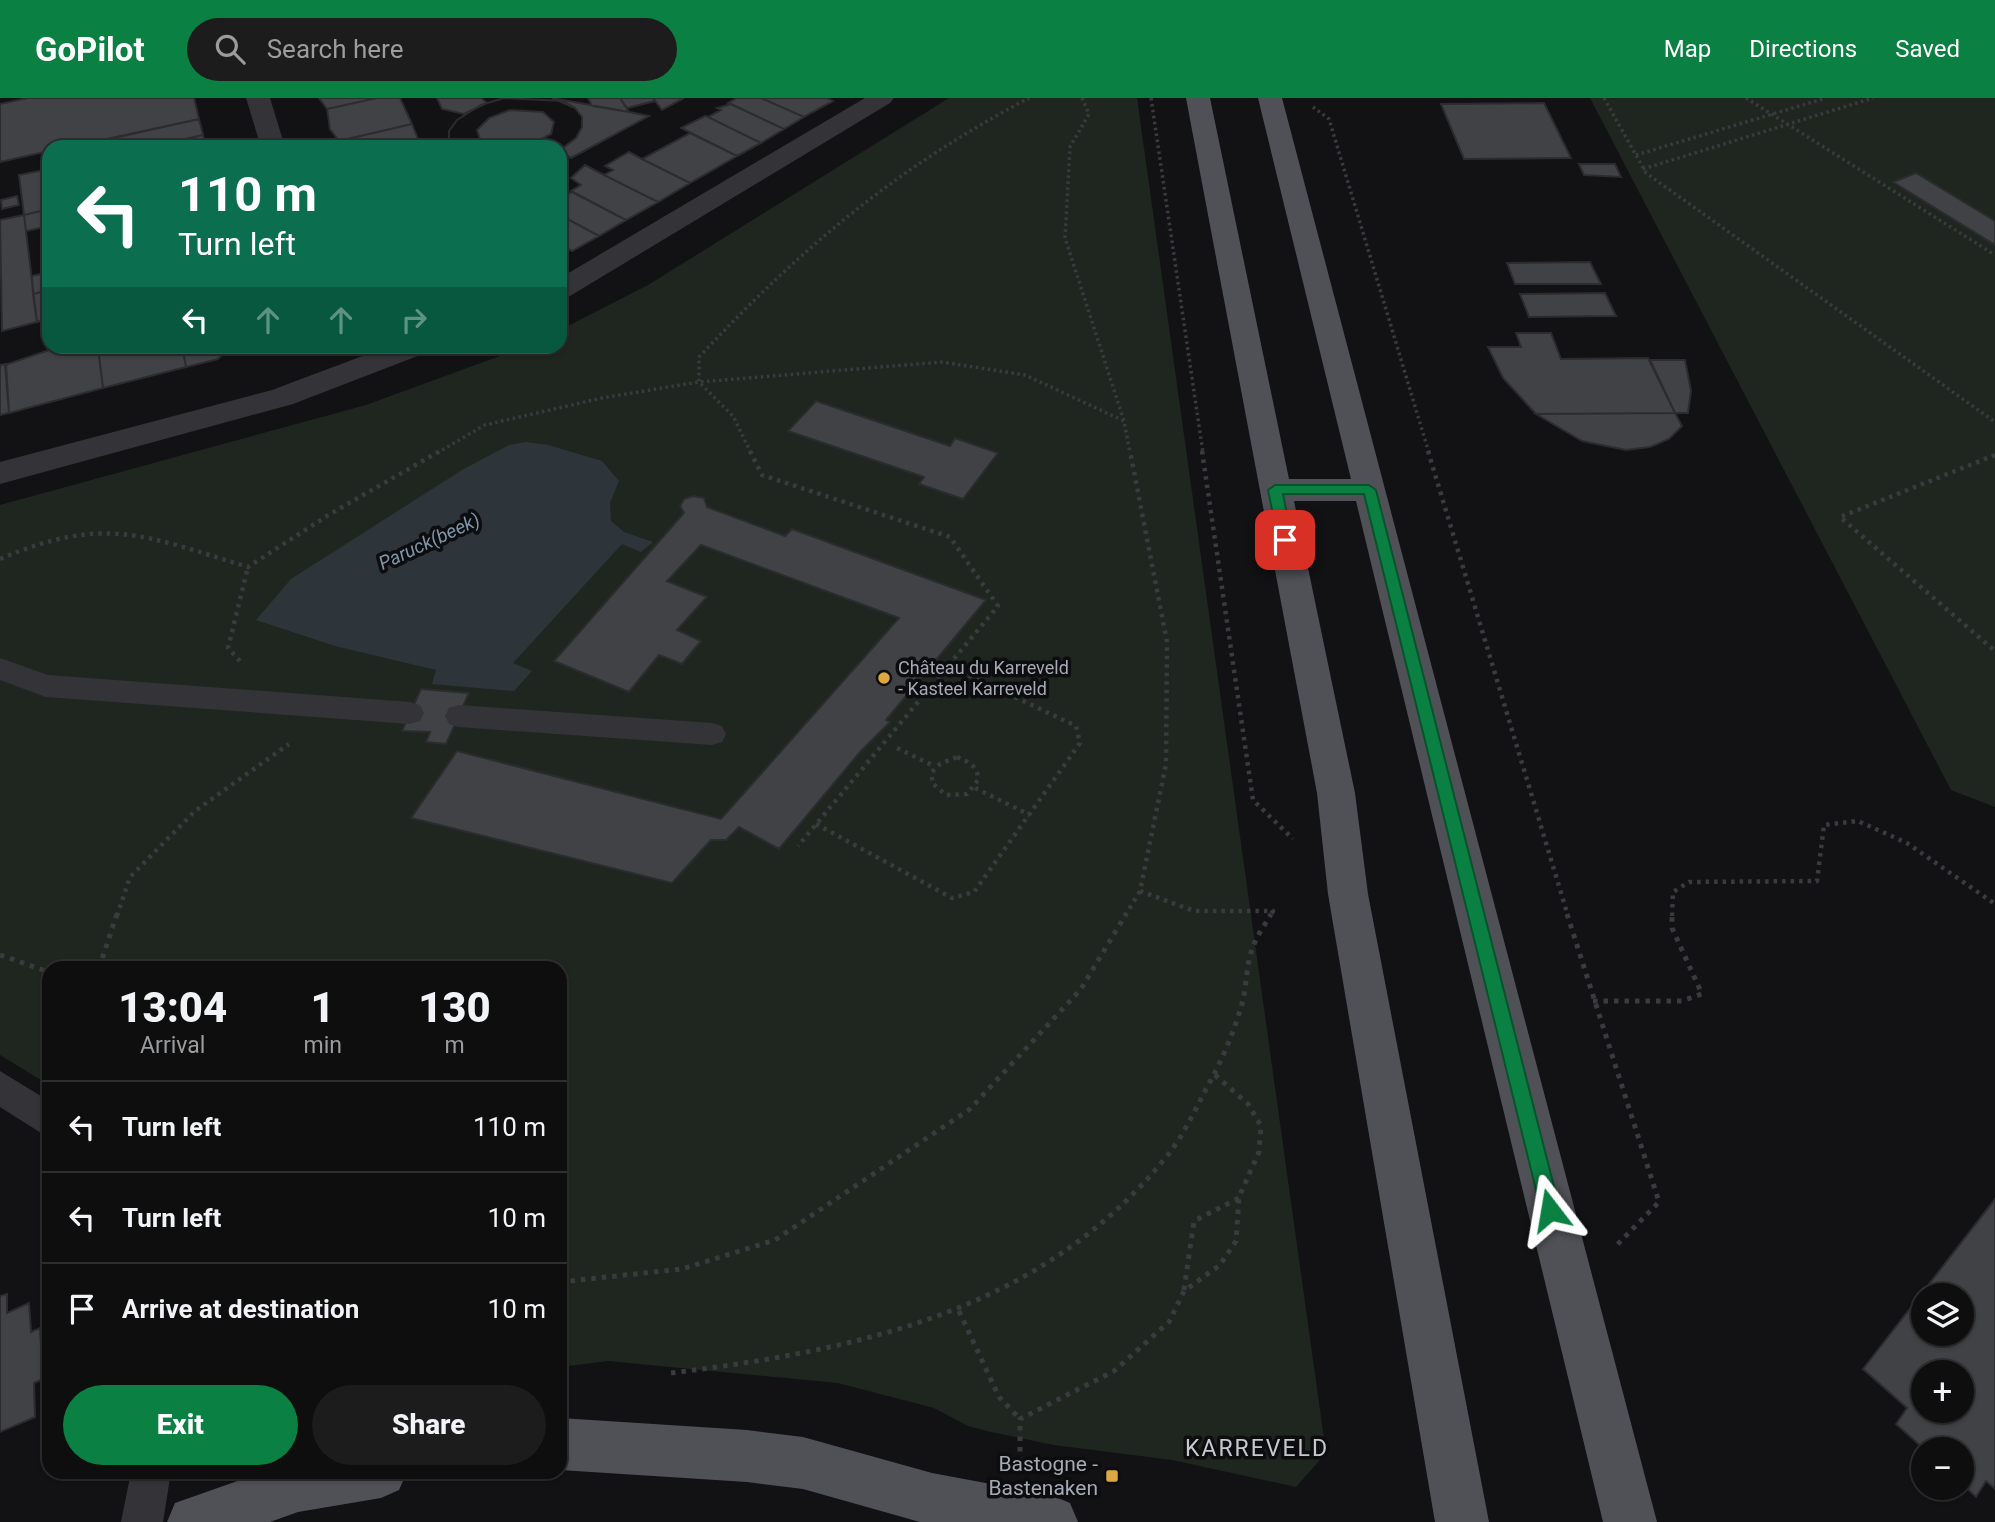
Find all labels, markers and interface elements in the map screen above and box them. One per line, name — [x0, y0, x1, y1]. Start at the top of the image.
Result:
search box — [187, 18, 677, 81]
text: GoPilot — [35, 30, 145, 69]
icon: search — [211, 30, 249, 68]
text: Search here — [267, 34, 403, 64]
text: Map — [1664, 35, 1711, 63]
text: Directions — [1749, 35, 1857, 63]
text: Saved — [1895, 35, 1960, 63]
text: 110 m — [178, 166, 317, 223]
icon: left — [63, 168, 154, 259]
text: Turn left — [178, 225, 296, 263]
icon: left — [176, 301, 214, 339]
icon: ahead — [249, 301, 287, 339]
icon: ahead — [322, 301, 360, 339]
icon: right — [395, 301, 433, 339]
water label: Paruck(beek) — [375, 508, 483, 575]
pin — [1255, 510, 1315, 570]
icon: arrive — [1266, 521, 1304, 559]
place label: Château du Karreveld - Kasteel Karreveld — [898, 657, 1069, 699]
marker: Château du Karreveld - Kasteel Karreveld — [876, 670, 892, 686]
text: 13:04 — [118, 983, 227, 1032]
text: 1 — [311, 983, 335, 1032]
text: 130 — [418, 983, 491, 1032]
text: Arrival — [140, 1032, 205, 1059]
text: min — [303, 1032, 342, 1059]
text: m — [444, 1032, 465, 1059]
icon: left — [63, 1108, 101, 1146]
text: Turn left — [122, 1112, 221, 1142]
text: 110 m — [473, 1112, 546, 1142]
position arrow — [1513, 1173, 1587, 1247]
icon: left — [63, 1199, 101, 1237]
text: Turn left — [122, 1203, 221, 1233]
text: 10 m — [488, 1203, 546, 1233]
map controls — [1911, 1283, 1974, 1500]
button: layers — [1911, 1283, 1974, 1346]
icon: arrive — [63, 1290, 101, 1328]
text: Arrive at destination — [122, 1294, 359, 1324]
text: 10 m — [488, 1294, 546, 1324]
button: + — [1911, 1360, 1974, 1423]
button: Exit — [63, 1385, 298, 1465]
button: Share — [312, 1385, 546, 1465]
district label: KARREVELD — [1185, 1435, 1329, 1462]
button: − — [1911, 1437, 1974, 1500]
place label: Bastogne - Bastenaken — [988, 1452, 1098, 1500]
marker: Bastogne - Bastenaken — [1104, 1468, 1120, 1484]

